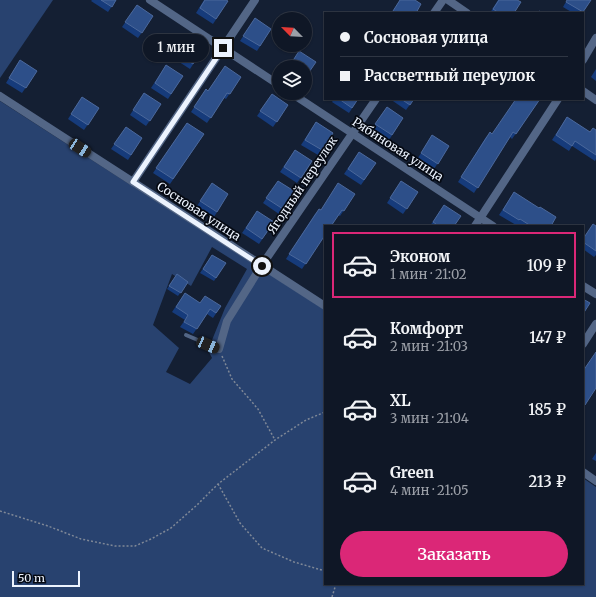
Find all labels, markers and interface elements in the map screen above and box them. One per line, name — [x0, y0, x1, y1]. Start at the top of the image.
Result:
north arrow — [272, 12, 312, 52]
map controls — [272, 12, 312, 100]
text: Сосновая улица — [364, 28, 488, 47]
callout: 1 мин — [143, 34, 209, 62]
text: 1 мин — [157, 39, 195, 56]
route end — [214, 39, 232, 57]
button: layers — [272, 60, 312, 100]
text: Рассветный переулок — [364, 66, 535, 85]
street label: Рябиновая улица — [350, 114, 447, 184]
street label: Ягодный переулок — [264, 133, 341, 237]
car — [67, 136, 93, 160]
street label: Сосновая улица — [154, 178, 244, 244]
icon: car — [342, 247, 378, 283]
text: Эконом — [390, 247, 450, 266]
text: 109 ₽ — [527, 256, 566, 275]
route start — [253, 257, 271, 275]
text: 1 мин · 21:02 — [390, 266, 467, 283]
icon: car — [342, 319, 378, 355]
text: Комфорт — [390, 319, 463, 338]
text: 147 ₽ — [529, 328, 566, 347]
car — [195, 335, 221, 355]
text: 2 мин · 21:03 — [390, 338, 468, 355]
icon: car — [342, 391, 378, 427]
text: XL — [390, 391, 411, 410]
text: 185 ₽ — [528, 400, 566, 419]
text: 3 мин · 21:04 — [390, 410, 469, 427]
icon: car — [342, 463, 378, 499]
text: Green — [390, 463, 434, 482]
text: 213 ₽ — [528, 472, 566, 491]
text: 4 мин · 21:05 — [390, 482, 469, 499]
button: Заказать — [340, 531, 568, 577]
scale bar — [12, 569, 80, 588]
text: 50 m — [18, 571, 45, 585]

